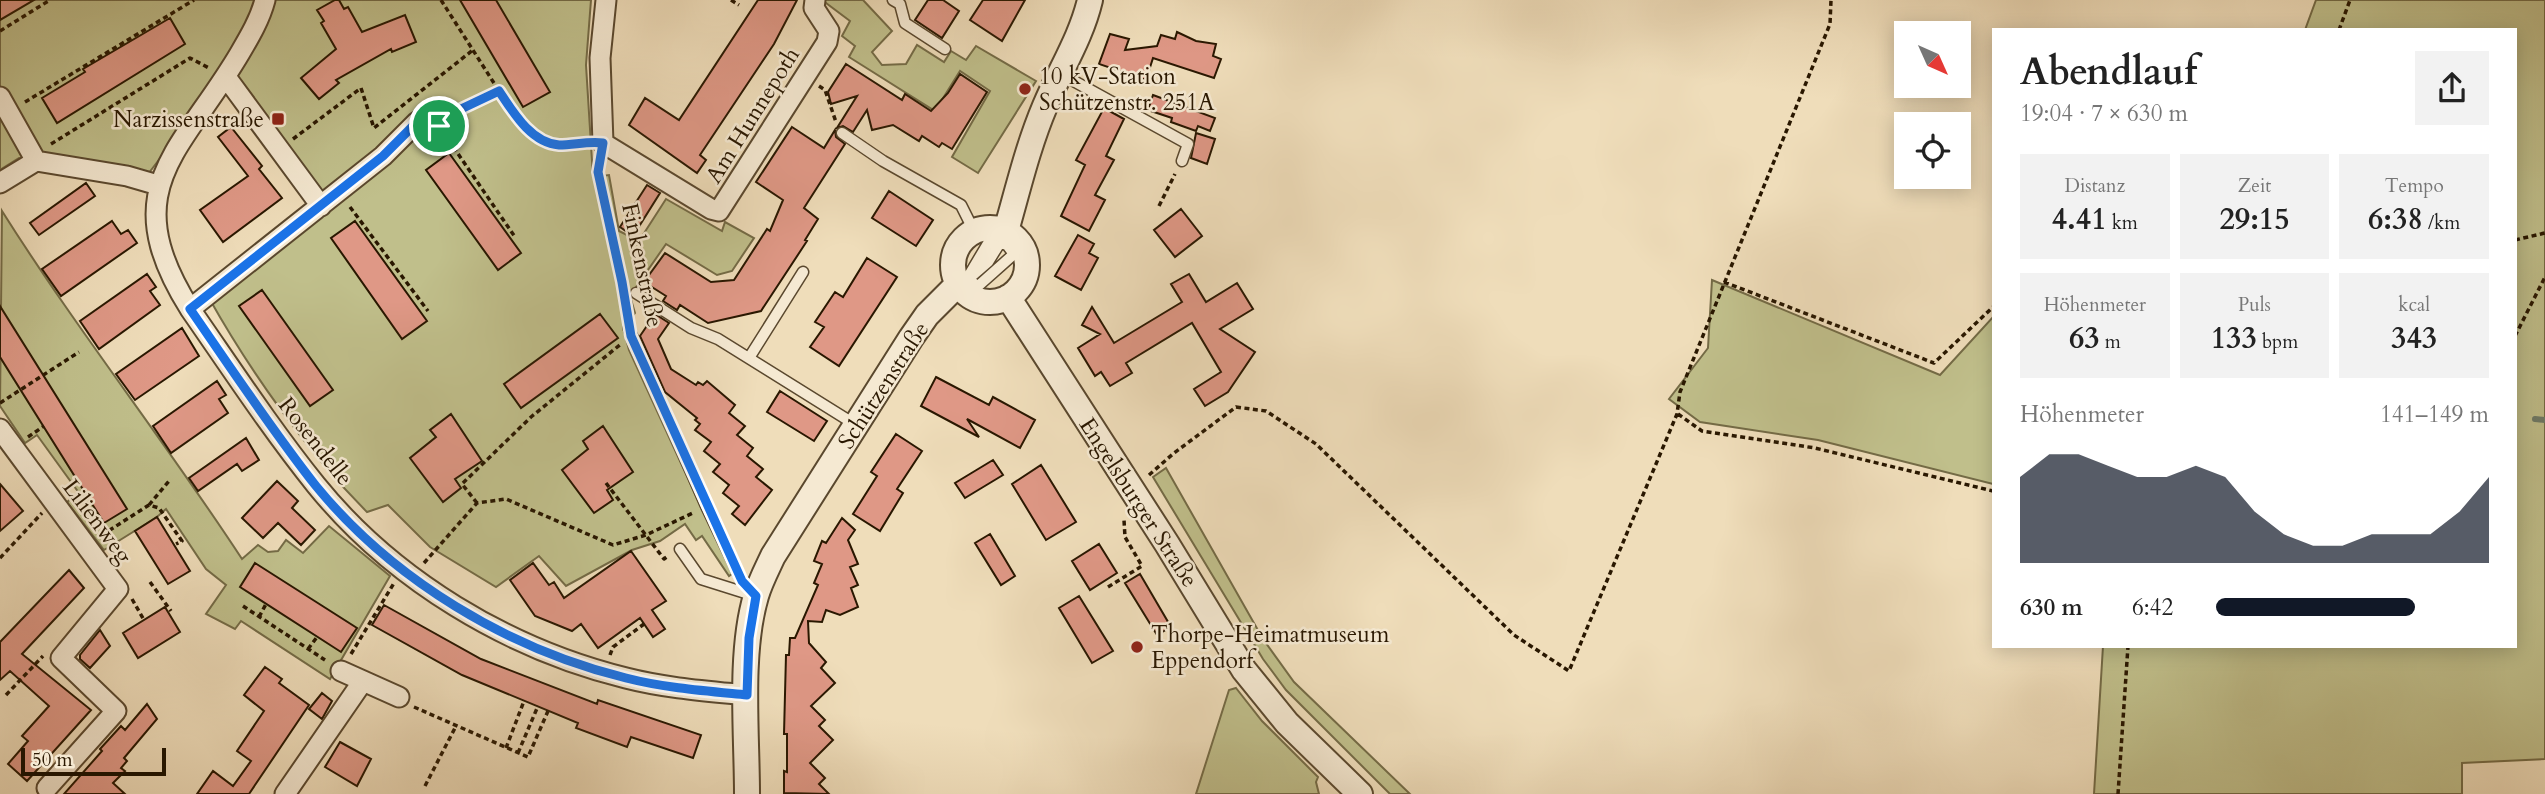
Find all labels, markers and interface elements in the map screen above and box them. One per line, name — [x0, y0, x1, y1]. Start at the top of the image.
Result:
north arrow — [1894, 21, 1970, 98]
map controls — [1894, 21, 1971, 189]
street label: Am Hunnepoth — [698, 41, 807, 189]
text: Abendlauf — [2020, 46, 2197, 98]
button: share — [2415, 51, 2489, 125]
place label: 10 kV-Station Schützenstr. 251A — [1039, 61, 1215, 118]
marker: 10 kV-Station Schützenstr. 251A — [1017, 81, 1033, 97]
pin — [409, 96, 469, 156]
text: 19:04 · 7 × 630 m — [2020, 98, 2188, 129]
place label: Narzissenstraße — [113, 104, 264, 135]
icon: arrive — [420, 107, 458, 145]
marker: Narzissenstraße — [270, 111, 286, 127]
button: locate — [1894, 112, 1971, 189]
text: Distanz — [2065, 173, 2125, 199]
text: Zeit — [2238, 173, 2271, 199]
text: Tempo — [2385, 173, 2444, 199]
text: 4.41 — [2052, 199, 2107, 240]
text: 29:15 — [2219, 199, 2290, 240]
text: 6:38 — [2368, 199, 2423, 240]
street label: Finkenstraße — [614, 200, 671, 330]
text: km — [2107, 210, 2138, 236]
text: /km — [2423, 210, 2460, 236]
text: Höhenmeter — [2044, 292, 2146, 318]
text: Puls — [2238, 292, 2271, 318]
text: kcal — [2398, 292, 2430, 318]
street label: Schützenstraße — [831, 316, 936, 455]
text: 63 — [2069, 318, 2100, 359]
text: 133 — [2211, 318, 2257, 359]
text: 343 — [2391, 318, 2437, 359]
text: m — [2100, 329, 2121, 355]
text: bpm — [2257, 329, 2298, 355]
street label: Rosendelle — [271, 391, 360, 492]
text: Höhenmeter — [2020, 399, 2144, 430]
text: 141–149 m — [2380, 399, 2489, 430]
street label: Engelsburger Straße — [1072, 411, 1205, 593]
street label: Lilienweg — [56, 473, 140, 570]
text: 630 m — [2020, 592, 2083, 623]
text: 6:42 — [2132, 592, 2173, 623]
place label: Thorpe-Heimatmuseum Eppendorf — [1151, 619, 1390, 676]
marker: Thorpe-Heimatmuseum Eppendorf — [1129, 639, 1145, 655]
scale bar — [21, 745, 166, 777]
text: 50 m — [32, 747, 73, 773]

